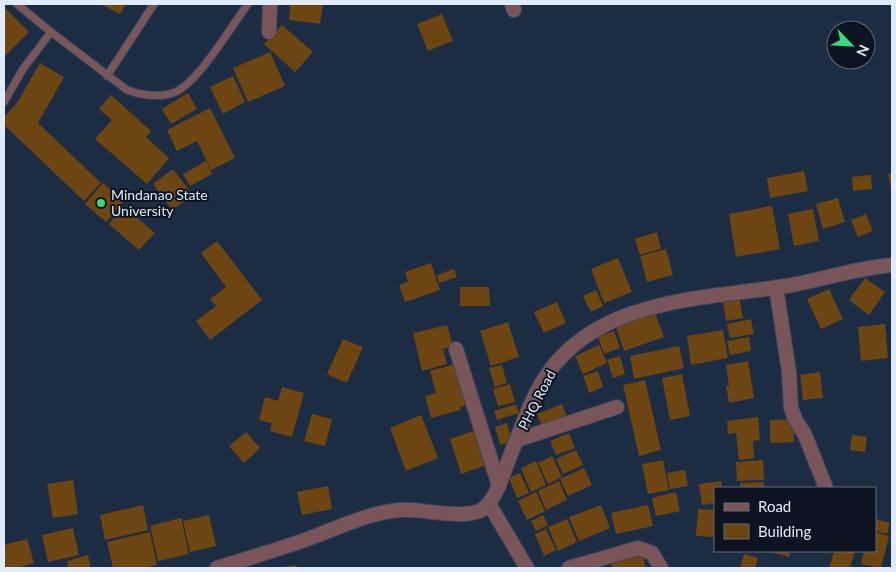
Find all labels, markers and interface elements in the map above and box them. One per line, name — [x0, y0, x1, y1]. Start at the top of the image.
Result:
north arrow — [826, 20, 876, 70]
text: N — [853, 42, 873, 59]
place label: Mindanao State University — [111, 186, 208, 219]
marker: Mindanao State University — [95, 197, 107, 209]
street label: PHQ Road — [514, 367, 559, 433]
legend — [714, 487, 876, 552]
text: Road — [758, 497, 791, 515]
text: Building — [758, 522, 811, 540]

